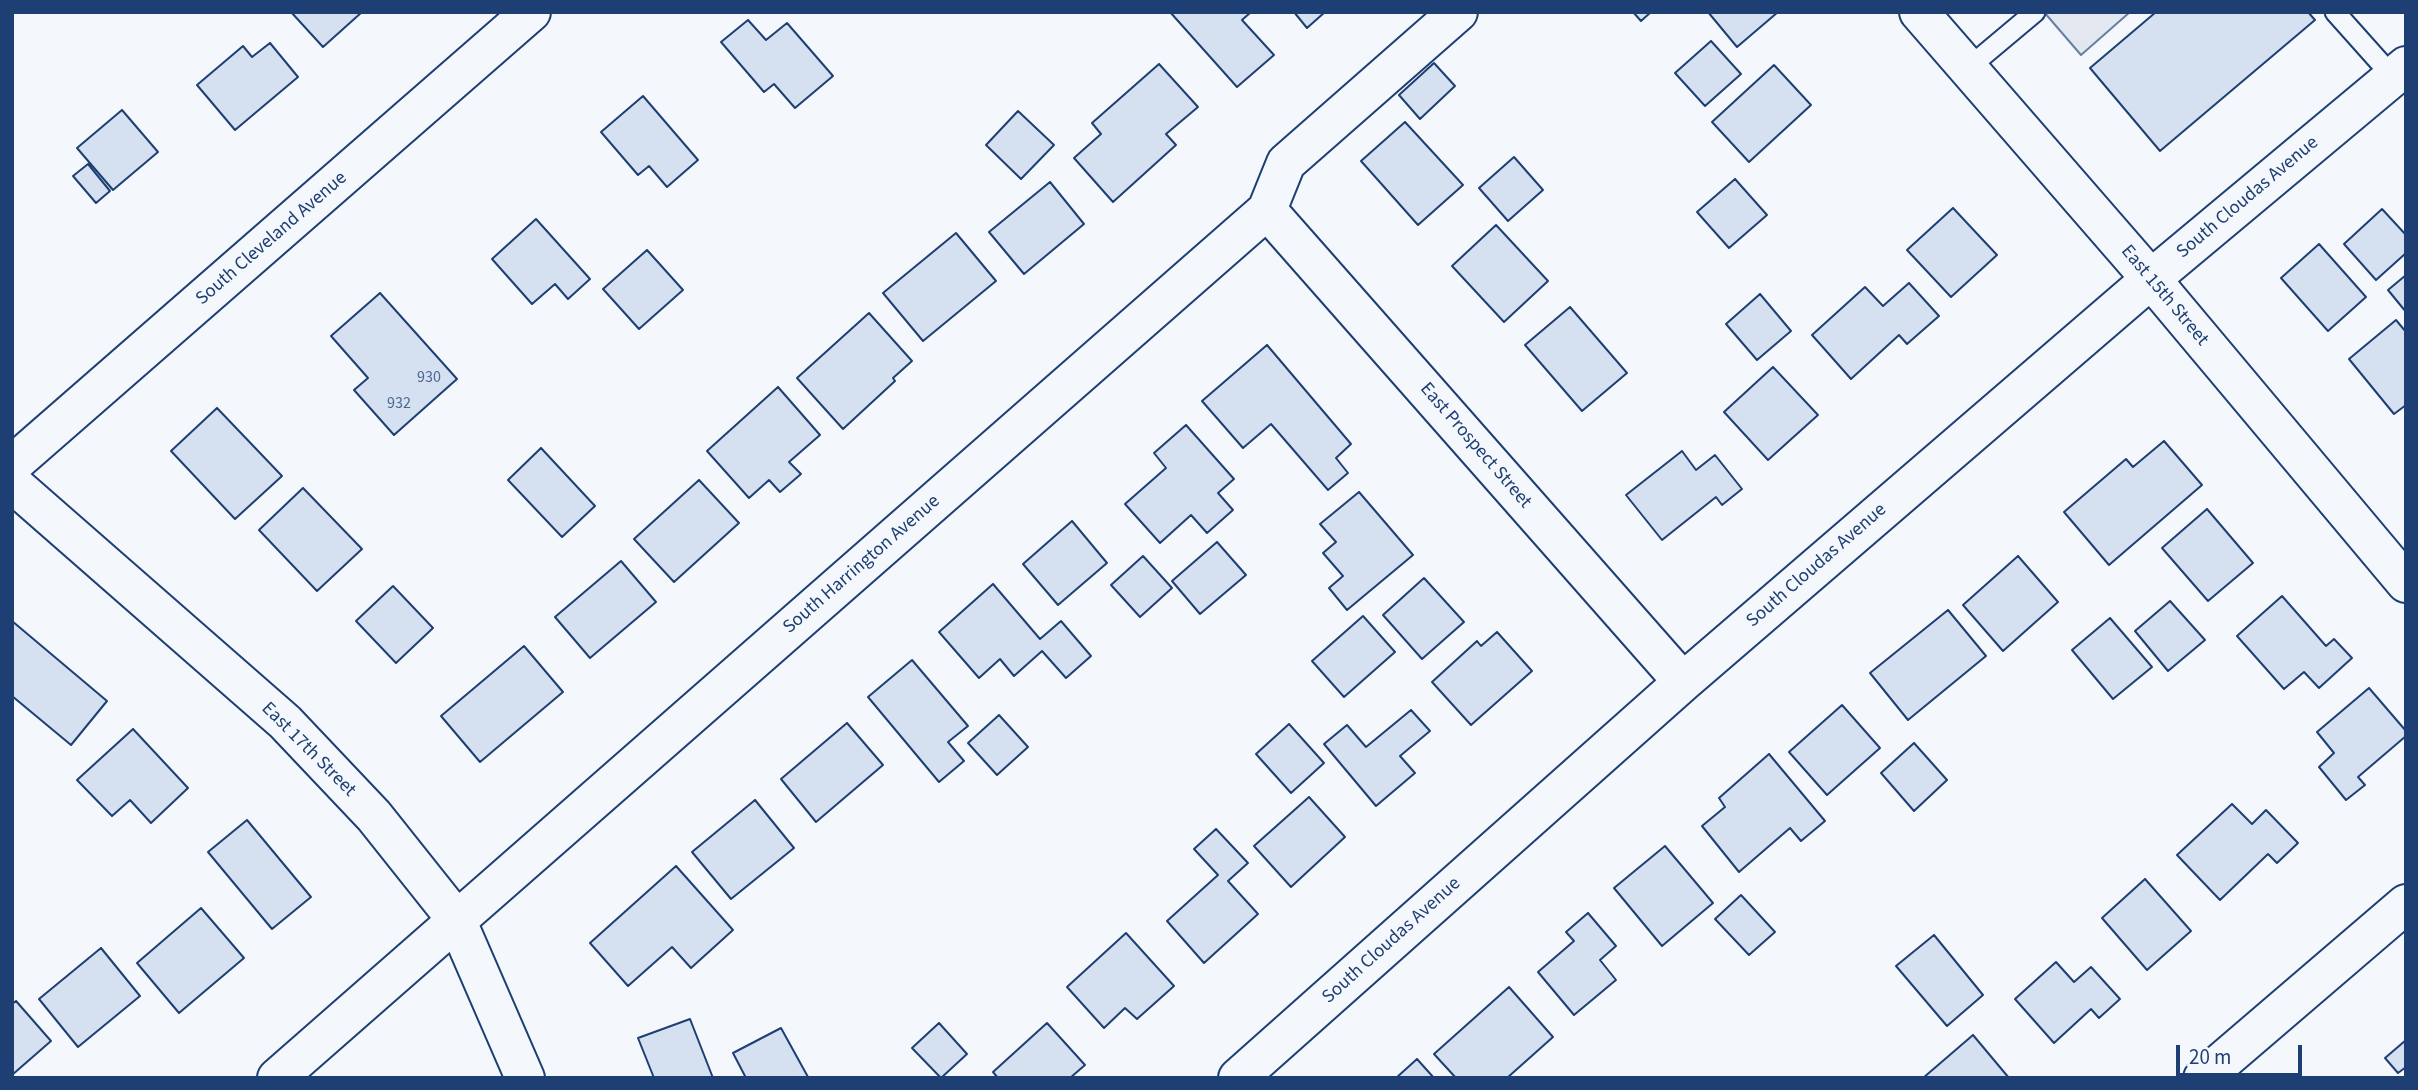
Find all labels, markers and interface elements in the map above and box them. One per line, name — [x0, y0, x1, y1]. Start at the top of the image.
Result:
street label: South Cloudas Avenue — [2172, 132, 2324, 264]
street label: South Cleveland Avenue — [192, 167, 352, 311]
street label: East 15th Street — [2115, 241, 2213, 351]
house number: 930 — [417, 368, 441, 388]
street label: East Prospect Street — [1414, 379, 1536, 513]
house number: 932 — [387, 394, 411, 414]
street label: South Harrington Avenue — [779, 491, 945, 639]
street label: South Cloudas Avenue — [1742, 499, 1892, 633]
street label: East 17th Street — [256, 698, 360, 802]
street label: South Cloudas Avenue — [1318, 873, 1466, 1009]
scale bar — [2180, 1030, 2306, 1074]
text: 20 m — [2189, 1042, 2231, 1072]

